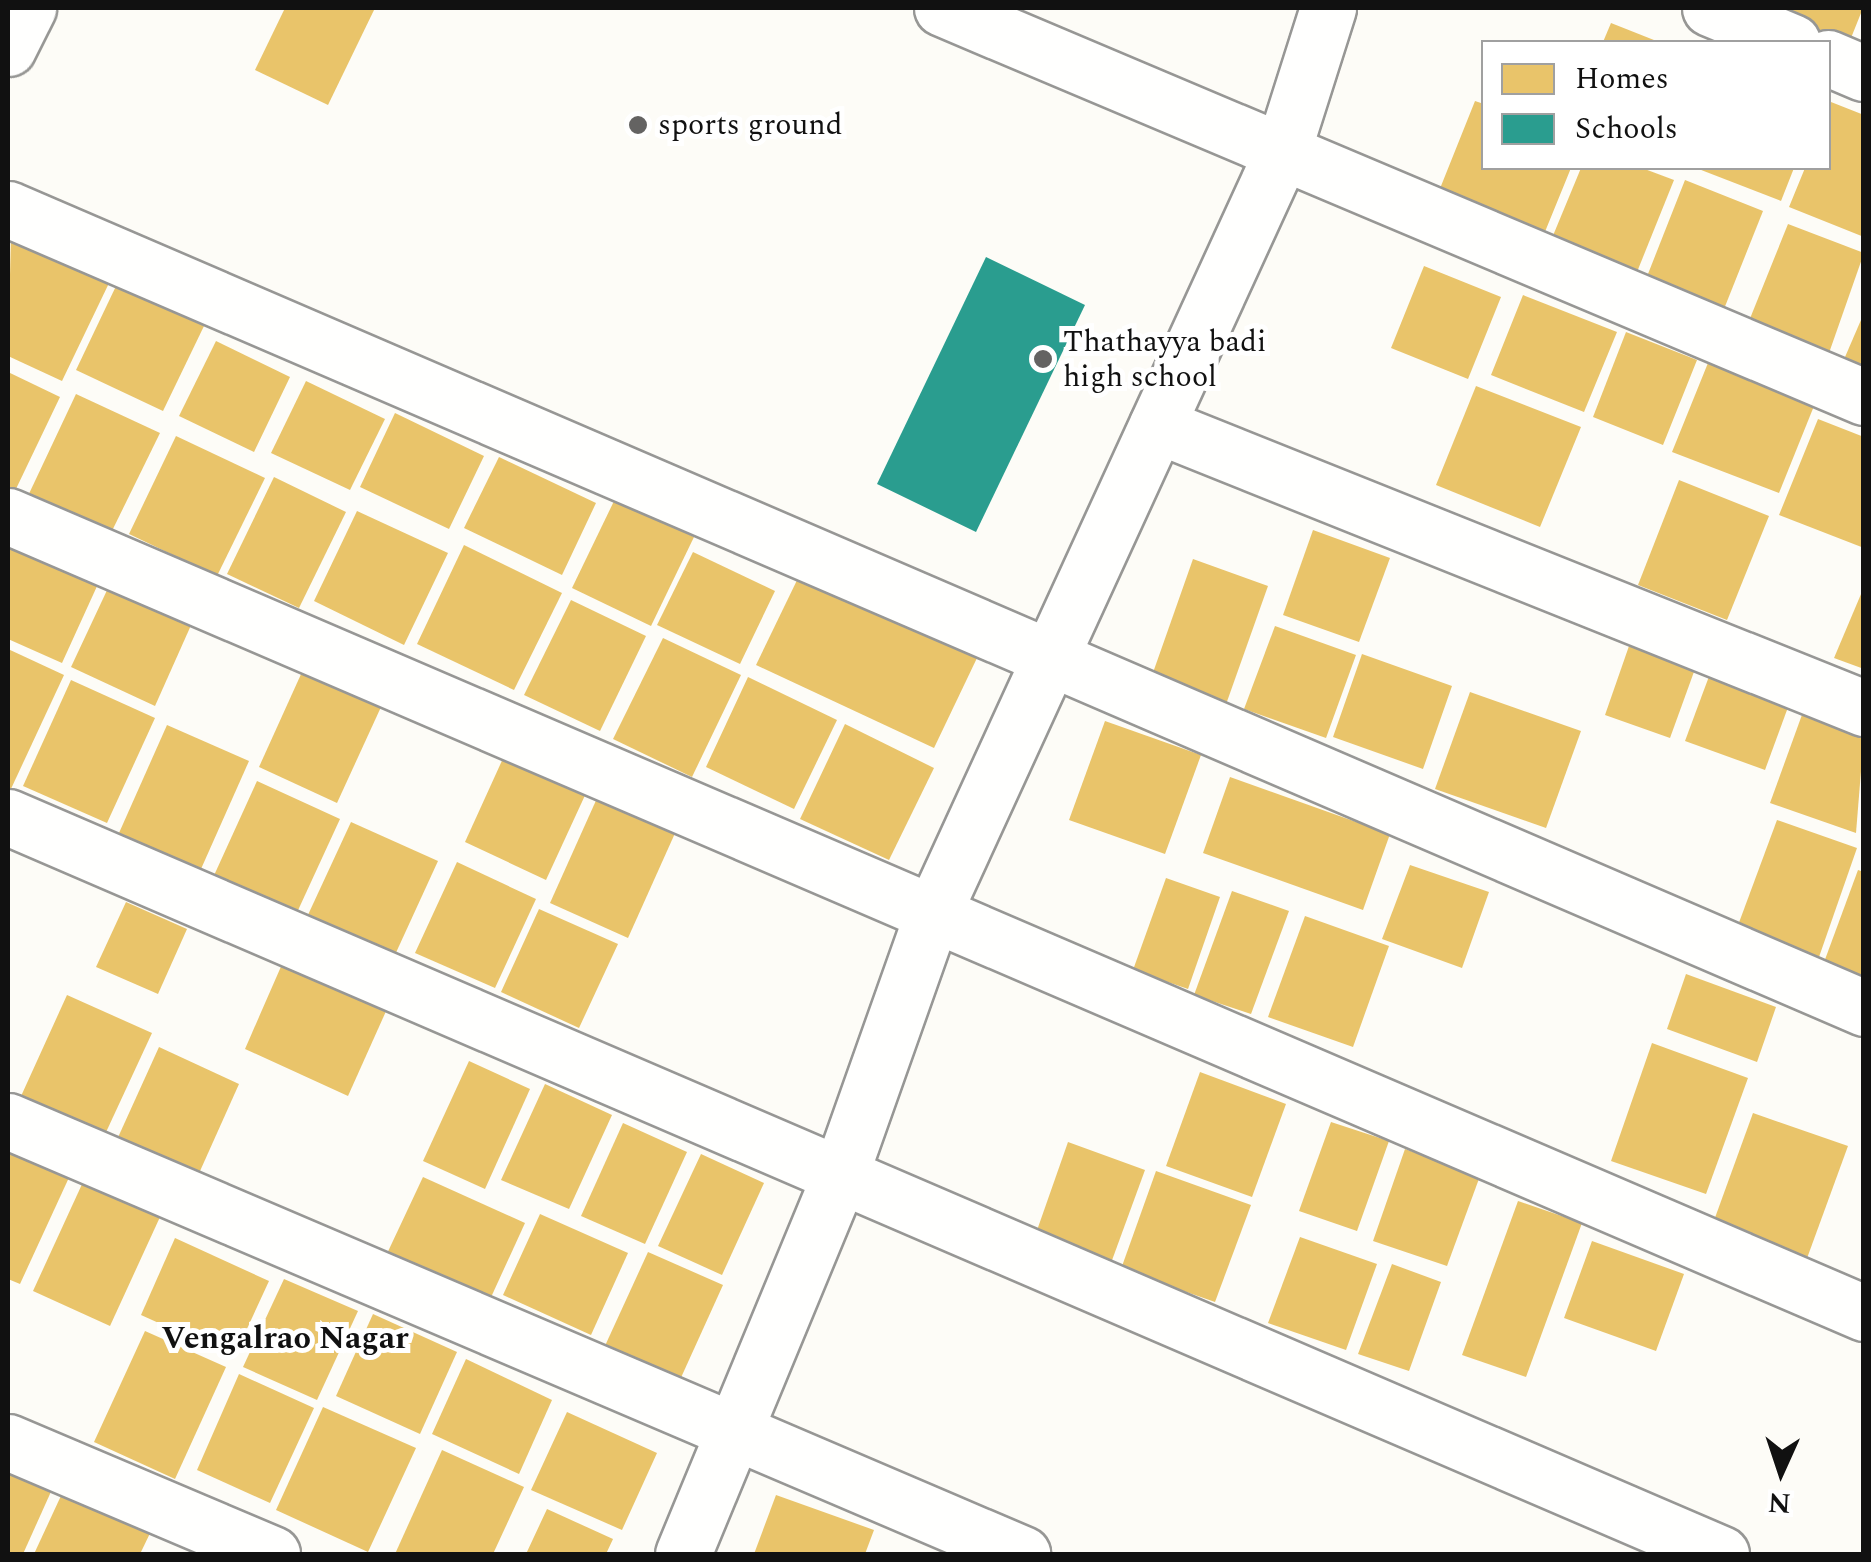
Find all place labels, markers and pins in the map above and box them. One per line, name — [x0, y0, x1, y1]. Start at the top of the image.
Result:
place label: sports ground — [658, 107, 843, 143]
marker: sports ground — [627, 114, 649, 136]
place label: Thathayya badi high school — [1063, 324, 1266, 394]
marker: Thathayya badi high school — [1032, 348, 1054, 370]

